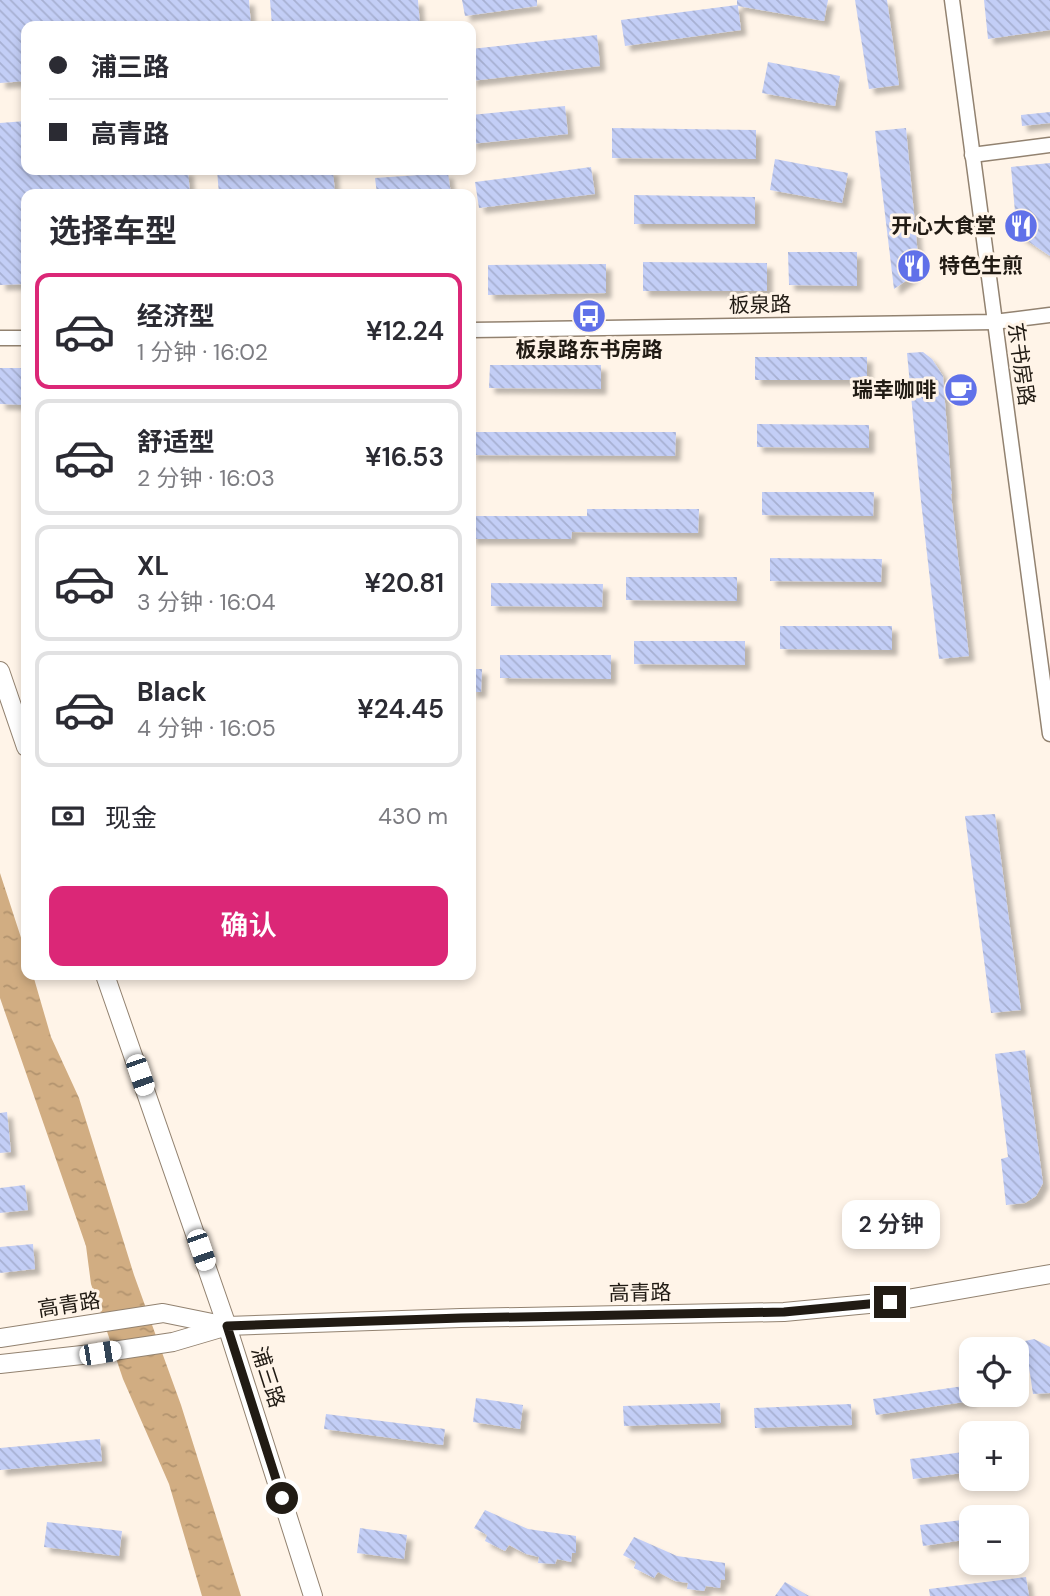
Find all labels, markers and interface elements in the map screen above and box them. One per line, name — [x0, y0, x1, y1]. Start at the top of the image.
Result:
text: 浦三路 — [91, 50, 169, 84]
text: 高青路 — [91, 117, 169, 151]
restaurant icon: 开心大食堂 — [1002, 207, 1040, 245]
text: 选择车型 — [49, 210, 177, 252]
place label: 开心大食堂 — [891, 212, 996, 240]
restaurant icon: 特色生煎 — [895, 247, 933, 285]
place label: 特色生煎 — [939, 252, 1023, 280]
street label: 板泉路 — [728, 290, 792, 320]
bus stop icon: 板泉路东书房路 — [570, 297, 608, 335]
text: 经济型 — [137, 299, 215, 333]
icon: car — [53, 300, 116, 363]
text: ¥12.24 — [366, 314, 444, 348]
street label: 东书房路 — [1001, 320, 1041, 408]
place label: 板泉路东书房路 — [516, 336, 663, 364]
text: 1 分钟 · 16:02 — [137, 337, 268, 367]
cafe icon: 瑞幸咖啡 — [942, 371, 980, 409]
place label: 瑞幸咖啡 — [852, 376, 936, 404]
text: 舒适型 — [137, 425, 215, 459]
icon: car — [53, 426, 116, 489]
text: ¥16.53 — [365, 440, 444, 474]
text: 2 分钟 · 16:03 — [137, 463, 275, 493]
text: XL — [137, 549, 169, 583]
icon: car — [53, 552, 116, 615]
text: ¥20.81 — [365, 566, 444, 600]
text: 3 分钟 · 16:04 — [137, 587, 275, 617]
text: Black — [137, 675, 207, 709]
icon: car — [53, 678, 116, 741]
text: ¥24.45 — [357, 692, 444, 726]
text: 4 分钟 · 16:05 — [137, 713, 276, 743]
icon: cash — [49, 797, 87, 835]
text: 现金 — [105, 801, 157, 835]
text: 430 m — [378, 801, 448, 831]
button: 确认 — [49, 886, 448, 966]
car — [124, 1052, 157, 1098]
callout: 2 分钟 — [841, 1200, 939, 1250]
text: 2 分钟 — [859, 1209, 923, 1239]
car — [185, 1227, 218, 1273]
street label: 高青路 — [608, 1278, 672, 1308]
street label: 高青路 — [36, 1286, 102, 1324]
route end — [874, 1286, 906, 1318]
map controls — [959, 1337, 1029, 1575]
button: locate — [959, 1337, 1029, 1407]
car — [78, 1339, 123, 1367]
street label: 浦三路 — [245, 1343, 291, 1411]
button: + — [959, 1421, 1029, 1491]
route start — [266, 1482, 298, 1514]
button: − — [959, 1505, 1029, 1575]

